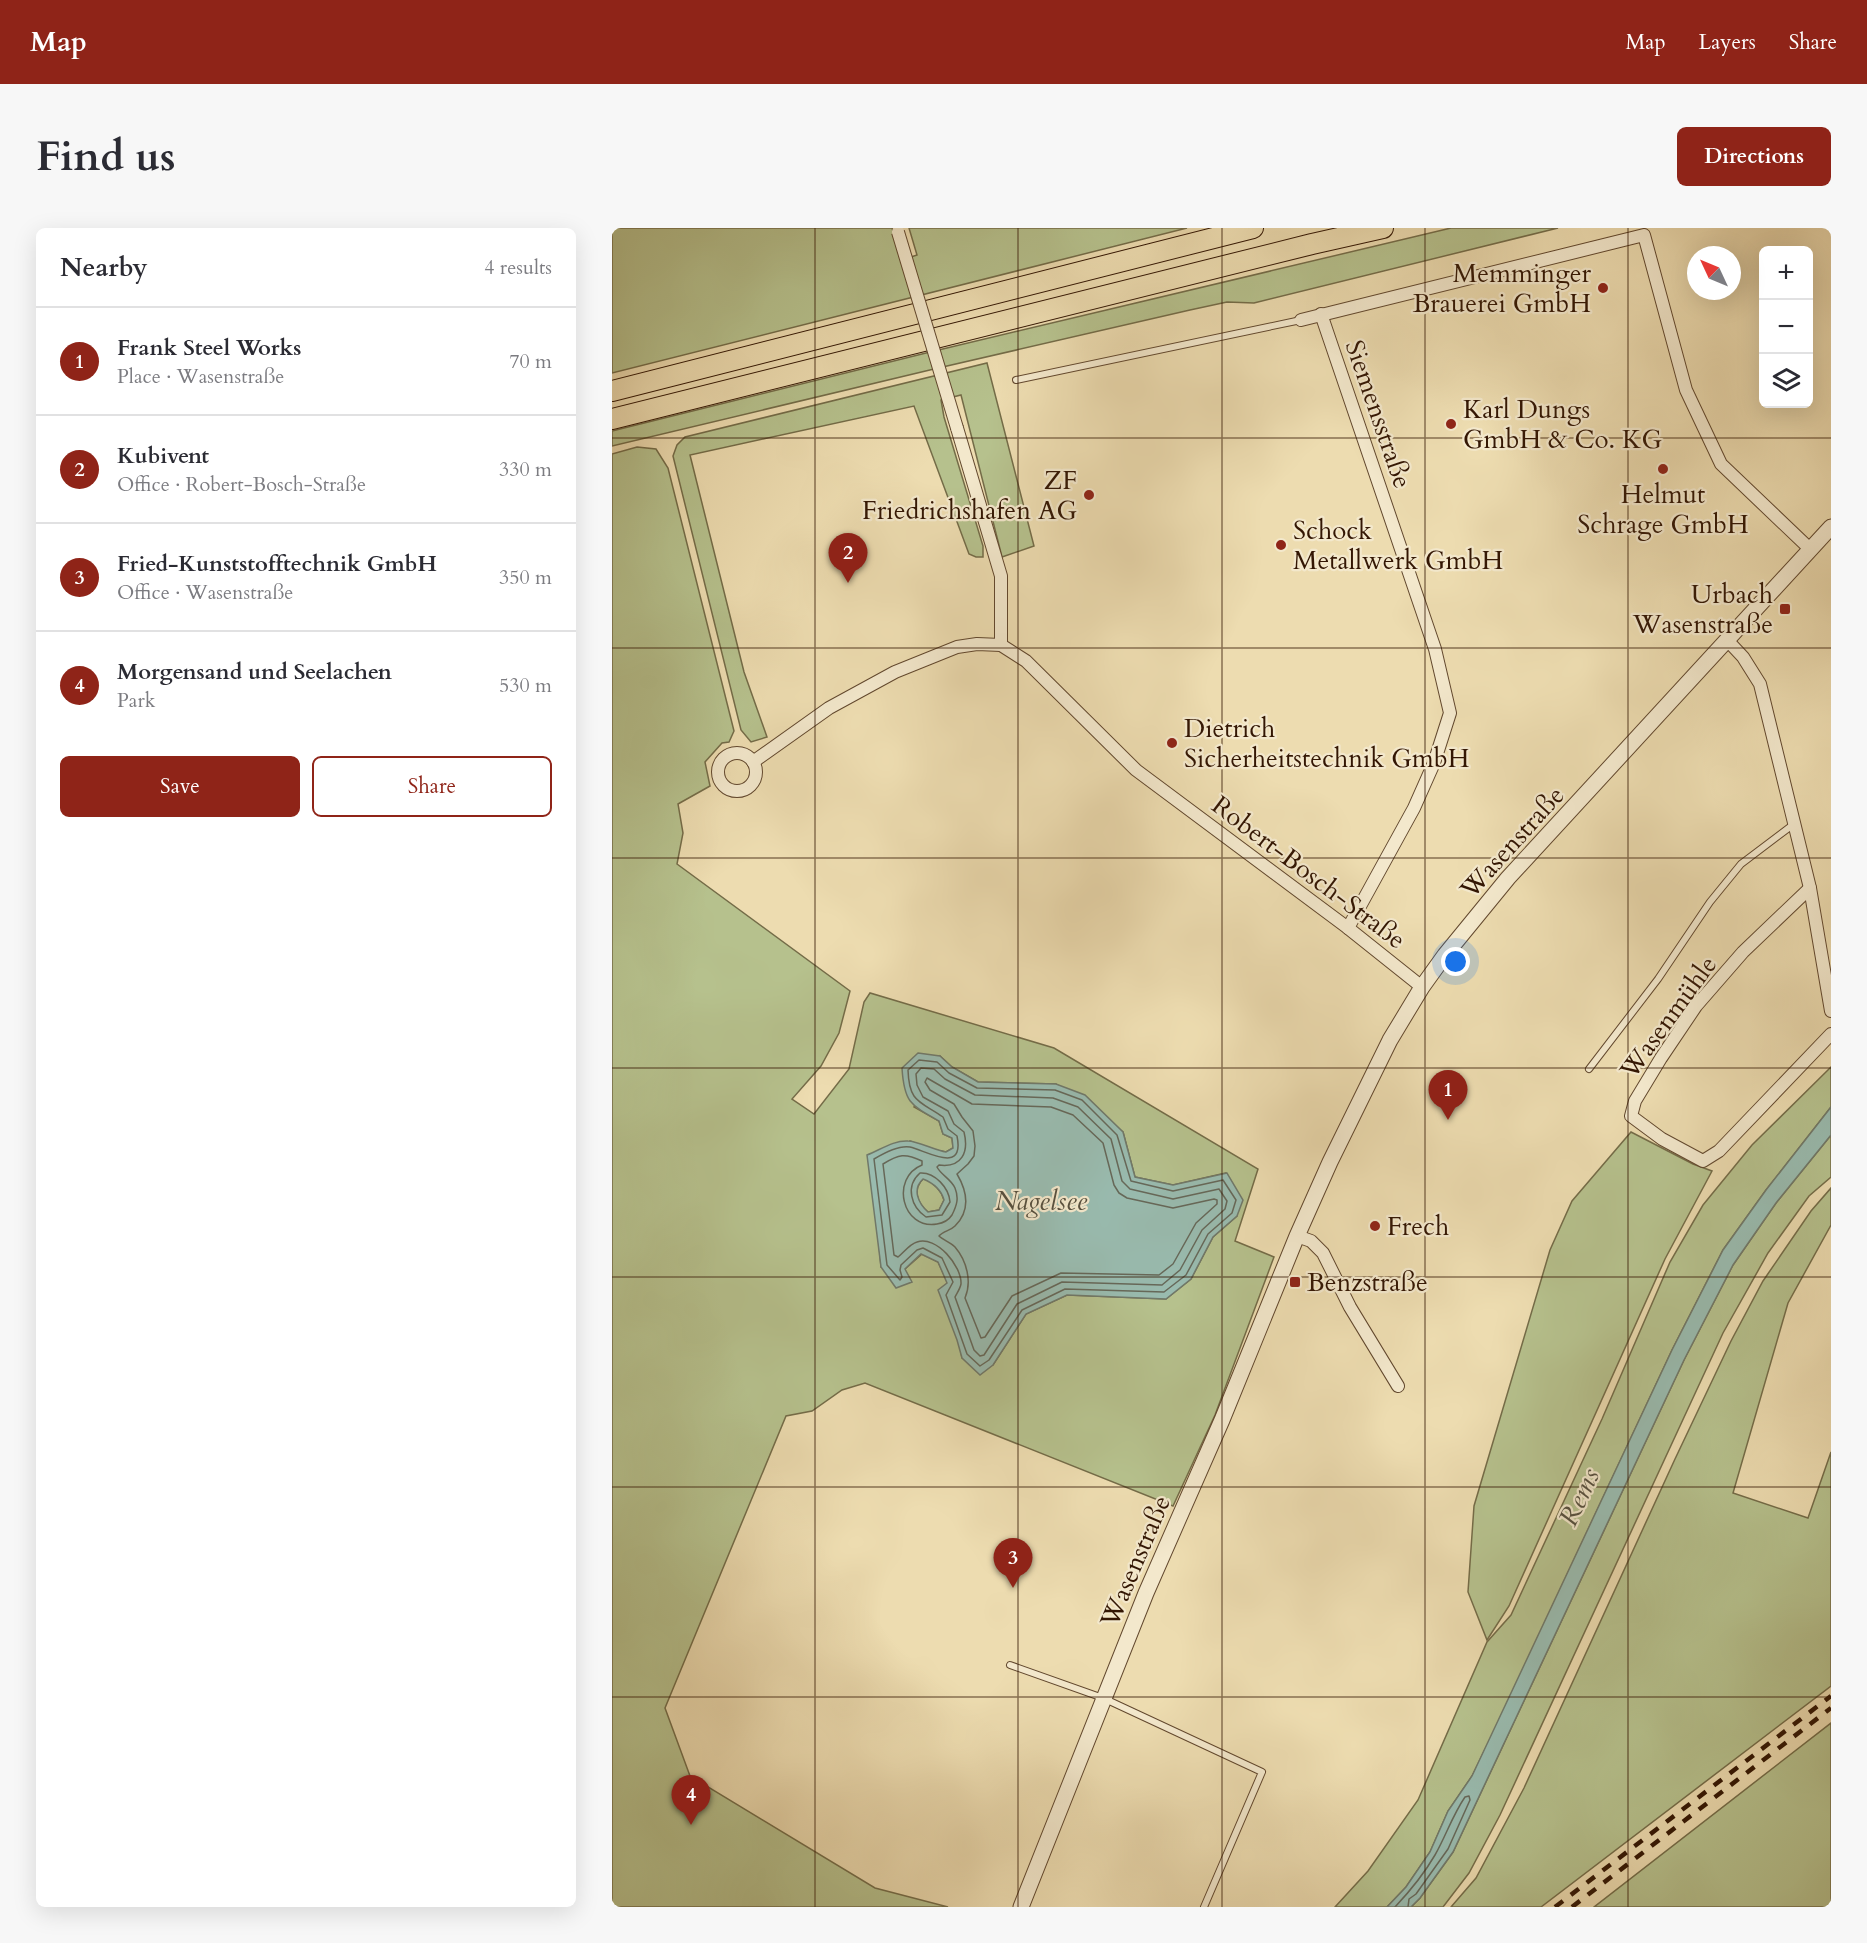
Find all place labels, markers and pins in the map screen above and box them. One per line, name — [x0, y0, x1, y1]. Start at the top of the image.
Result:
place label: Memminger Brauerei GmbH — [1413, 256, 1592, 321]
marker: Memminger Brauerei GmbH — [1596, 281, 1610, 295]
place label: Karl Dungs GmbH & Co. KG — [1463, 392, 1662, 457]
marker: Karl Dungs GmbH & Co. KG — [1444, 417, 1458, 431]
marker: Helmut Schrage GmbH — [1656, 462, 1670, 476]
place label: ZF Friedrichshafen AG — [862, 463, 1077, 528]
place label: Helmut Schrage GmbH — [1577, 477, 1749, 542]
marker: ZF Friedrichshafen AG — [1082, 488, 1096, 502]
place label: Schock Metallwerk GmbH — [1293, 513, 1503, 578]
pin: 2 — [828, 534, 868, 583]
marker: Schock Metallwerk GmbH — [1274, 538, 1288, 552]
place label: Urbach Wasenstraße — [1632, 577, 1773, 642]
marker: Urbach Wasenstraße — [1778, 602, 1792, 616]
place label: Dietrich Sicherheitstechnik GmbH — [1184, 711, 1469, 776]
marker: Dietrich Sicherheitstechnik GmbH — [1165, 736, 1179, 750]
pin: 1 — [1428, 1070, 1468, 1120]
place label: Frech — [1387, 1209, 1449, 1244]
marker: Frech — [1368, 1219, 1382, 1233]
place label: Benzstraße — [1307, 1265, 1428, 1300]
marker: Benzstraße — [1288, 1275, 1302, 1289]
pin: 3 — [994, 1538, 1032, 1588]
pin: 4 — [672, 1776, 710, 1825]

